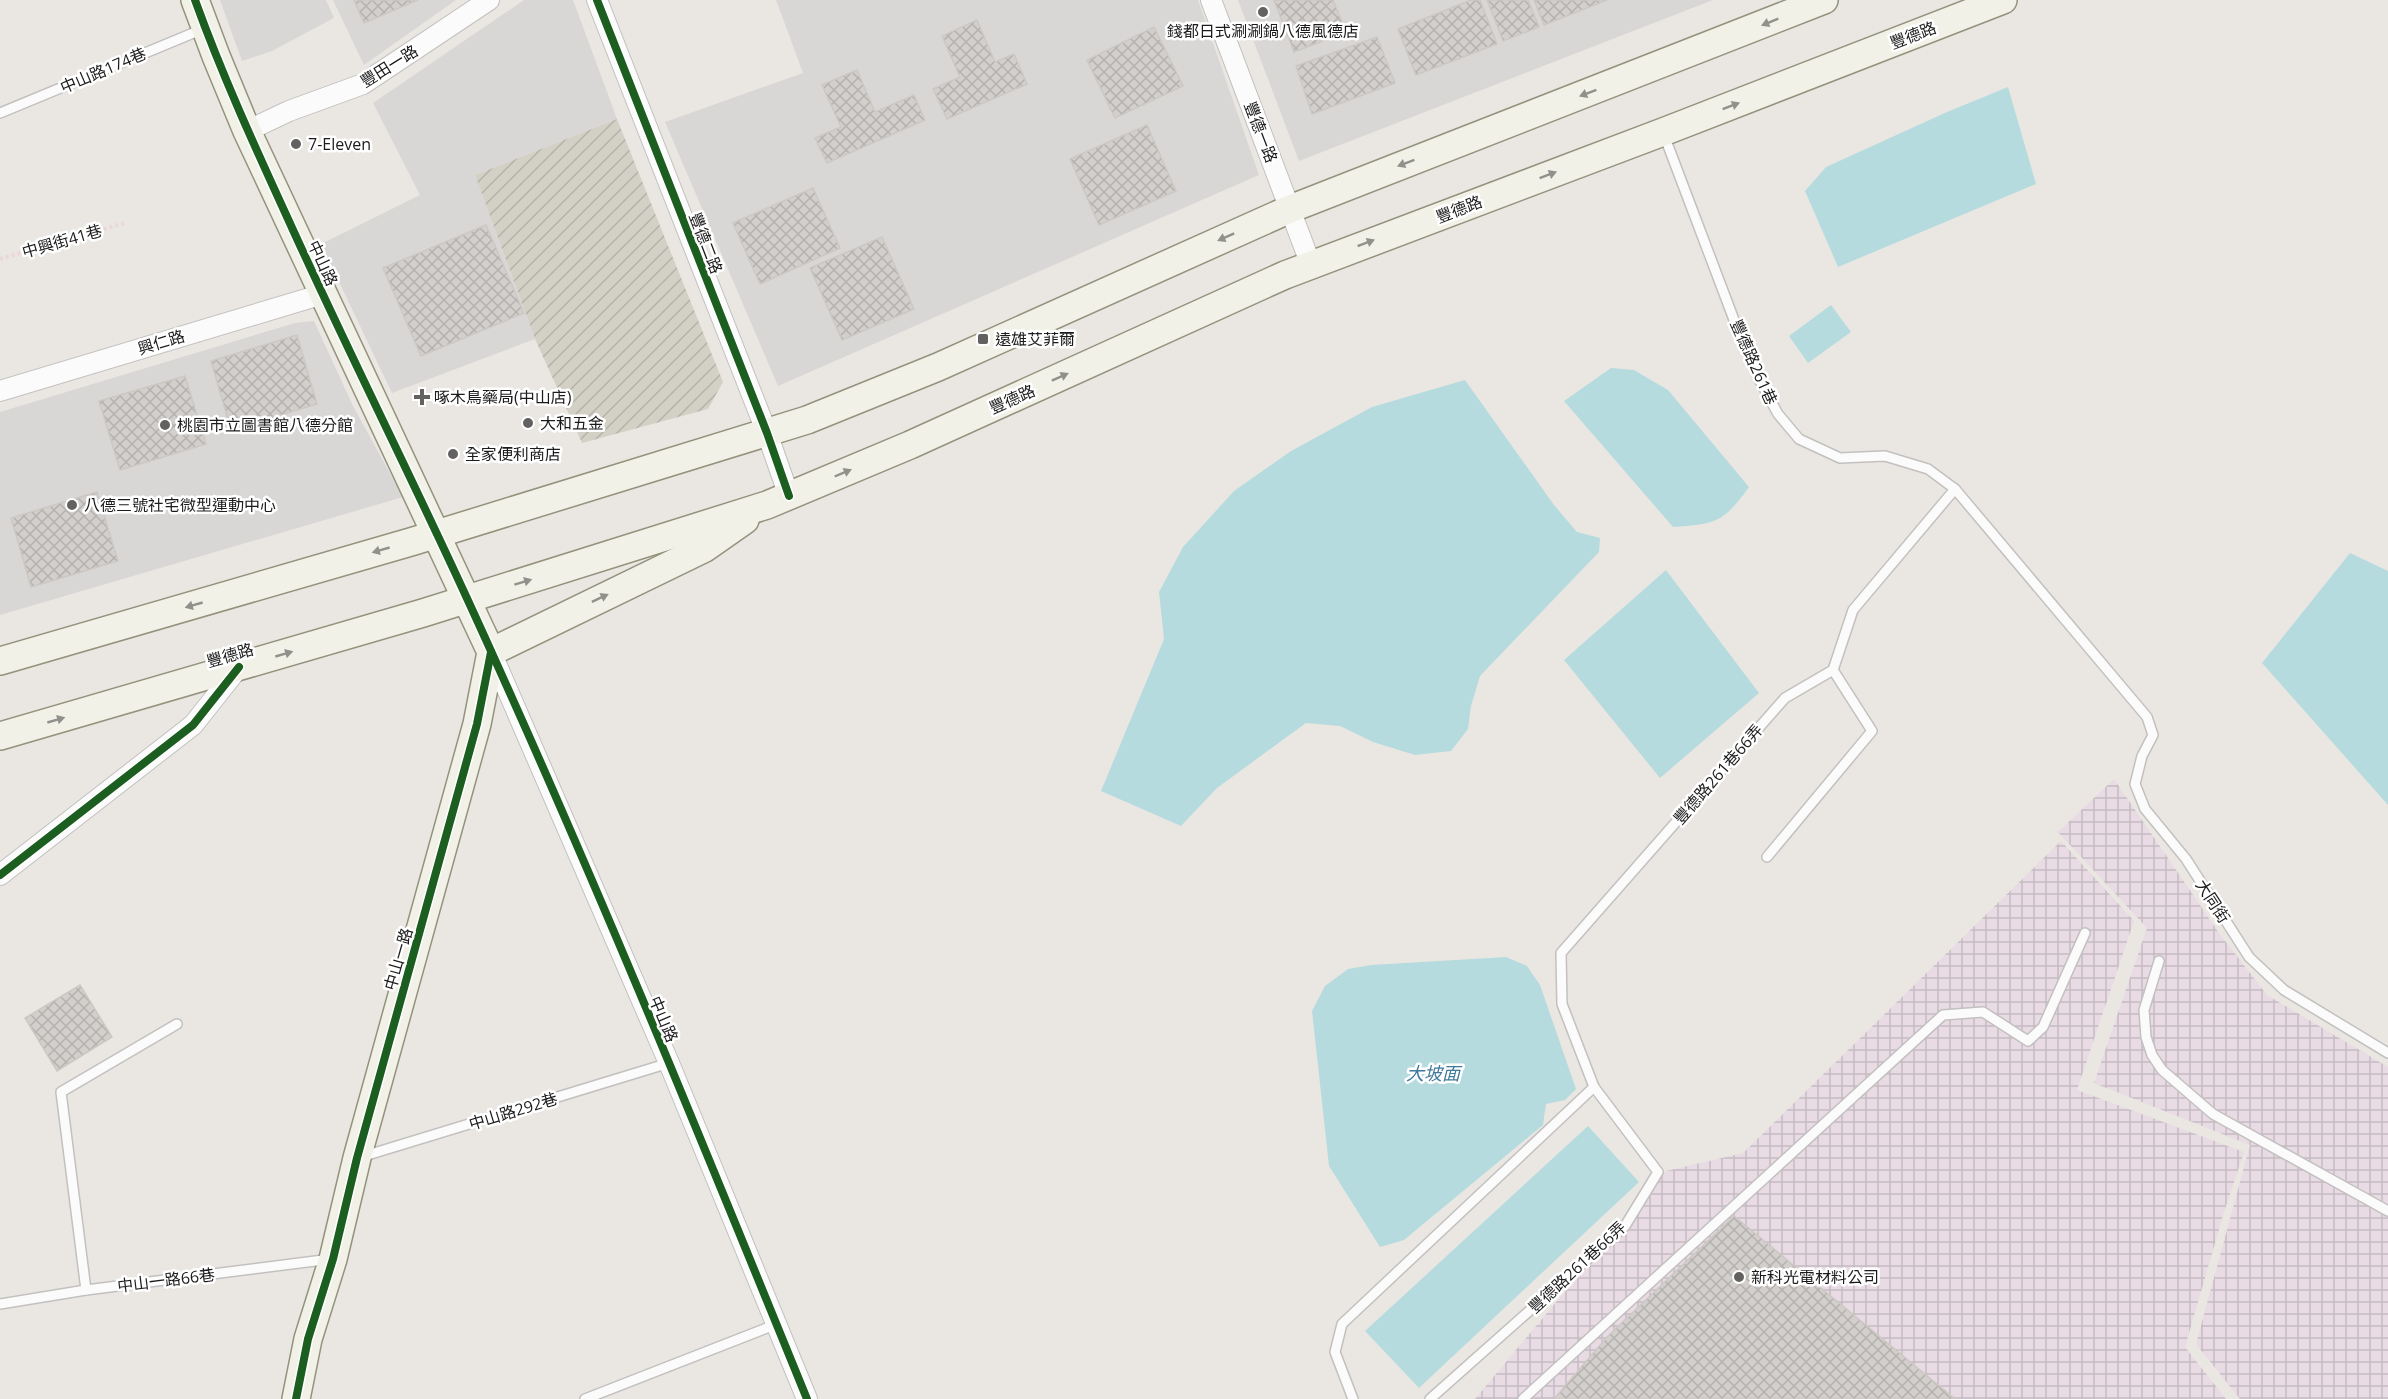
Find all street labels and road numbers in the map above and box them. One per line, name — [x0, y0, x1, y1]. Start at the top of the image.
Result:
street label: 豐德路 — [1887, 16, 1939, 54]
street label: 豐田一路 — [356, 40, 422, 92]
street label: 中山路174巷 — [57, 42, 149, 98]
street label: 豐德一路 — [1239, 98, 1283, 166]
street label: 豐德路 — [1433, 190, 1485, 228]
street label: 豐德二路 — [684, 209, 728, 277]
street label: 中興街41巷 — [19, 219, 105, 263]
street label: 中山路 — [303, 237, 343, 289]
street label: 豐德路261巷 — [1725, 316, 1783, 408]
street label: 興仁路 — [135, 324, 187, 360]
street label: 豐德路 — [986, 379, 1038, 419]
street label: 豐德路 — [204, 638, 256, 672]
street label: 豐德路261巷66弄 — [1668, 719, 1768, 829]
street label: 大同街 — [2191, 875, 2235, 927]
street label: 中山一路 — [379, 925, 417, 993]
street label: 中山路 — [644, 993, 684, 1045]
street label: 中山路292巷 — [466, 1087, 560, 1135]
street label: 豐德路261巷66弄 — [1524, 1216, 1630, 1318]
street label: 中山一路66巷 — [116, 1263, 216, 1297]

